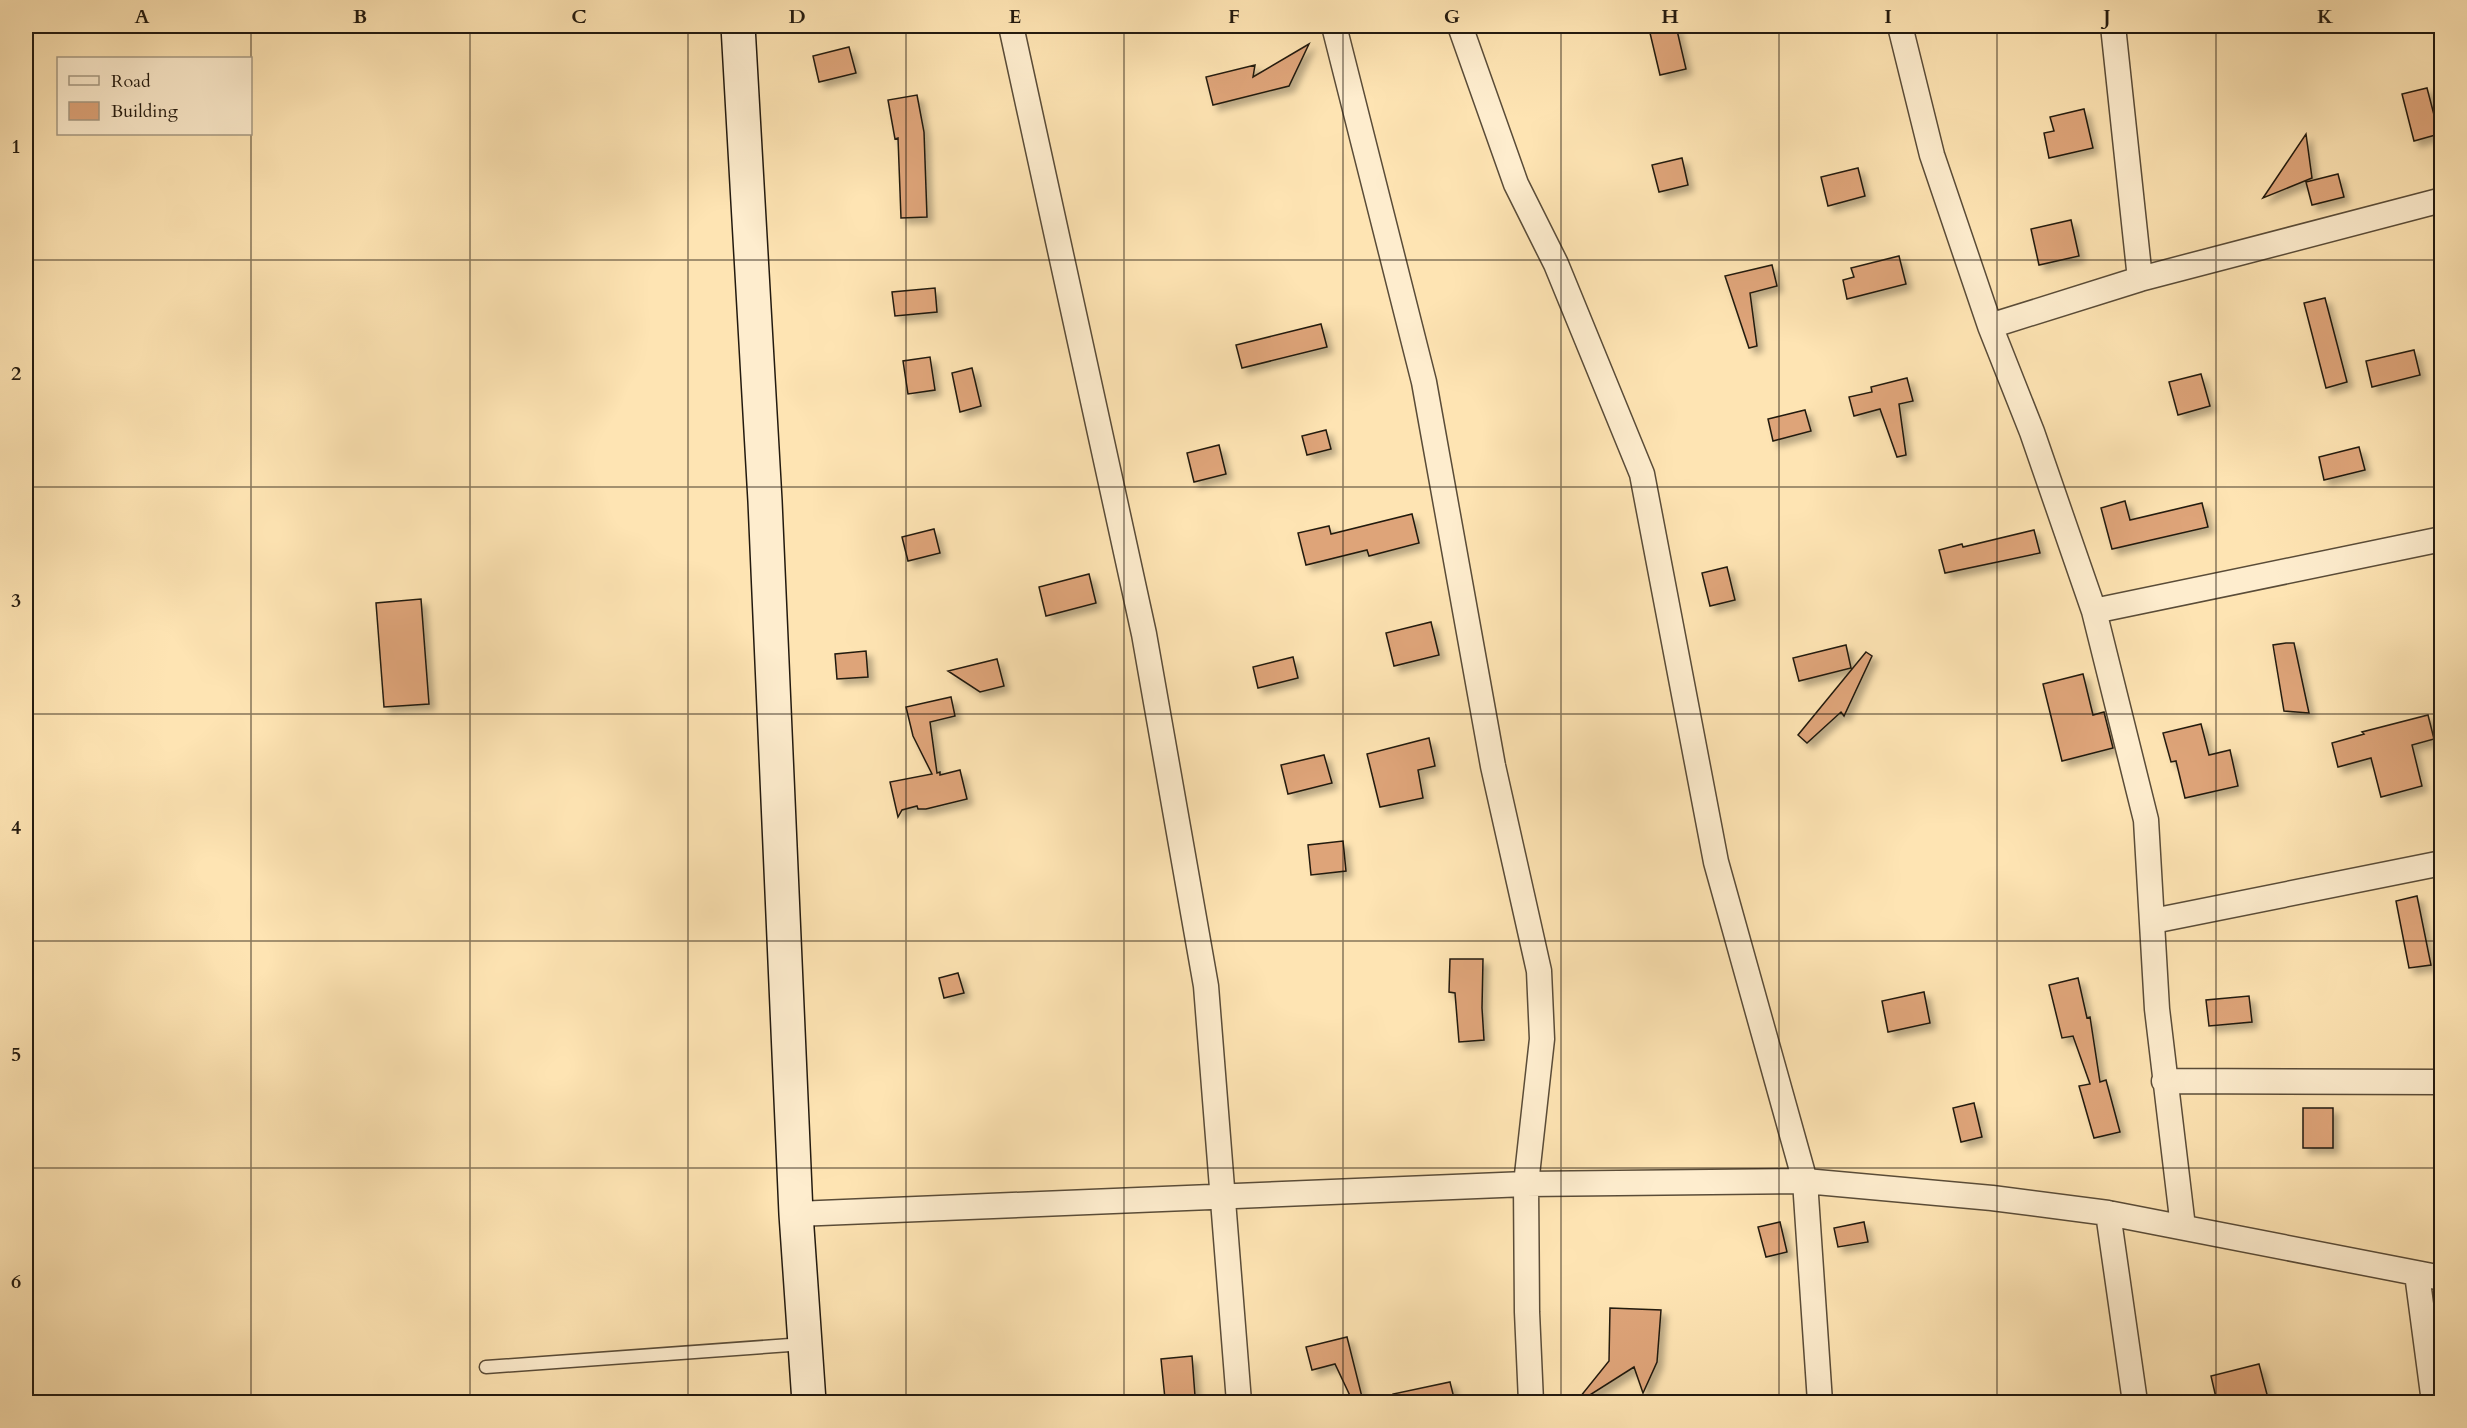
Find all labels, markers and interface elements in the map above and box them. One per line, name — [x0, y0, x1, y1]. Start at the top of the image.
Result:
text: A — [134, 3, 150, 30]
text: B — [353, 3, 367, 30]
text: C — [571, 3, 587, 30]
text: D — [788, 3, 806, 30]
text: E — [1009, 3, 1021, 30]
text: F — [1228, 3, 1240, 30]
text: G — [1444, 3, 1460, 30]
text: H — [1661, 3, 1679, 30]
text: I — [1884, 3, 1892, 30]
text: J — [2100, 3, 2111, 30]
text: K — [2317, 3, 2334, 30]
legend — [57, 57, 252, 135]
text: Road — [111, 69, 151, 94]
text: Building — [111, 99, 179, 124]
text: 1 — [11, 133, 21, 160]
text: 2 — [11, 360, 21, 387]
text: 3 — [11, 587, 21, 614]
text: 4 — [11, 814, 21, 841]
text: 5 — [11, 1041, 21, 1068]
text: 6 — [11, 1268, 21, 1295]

